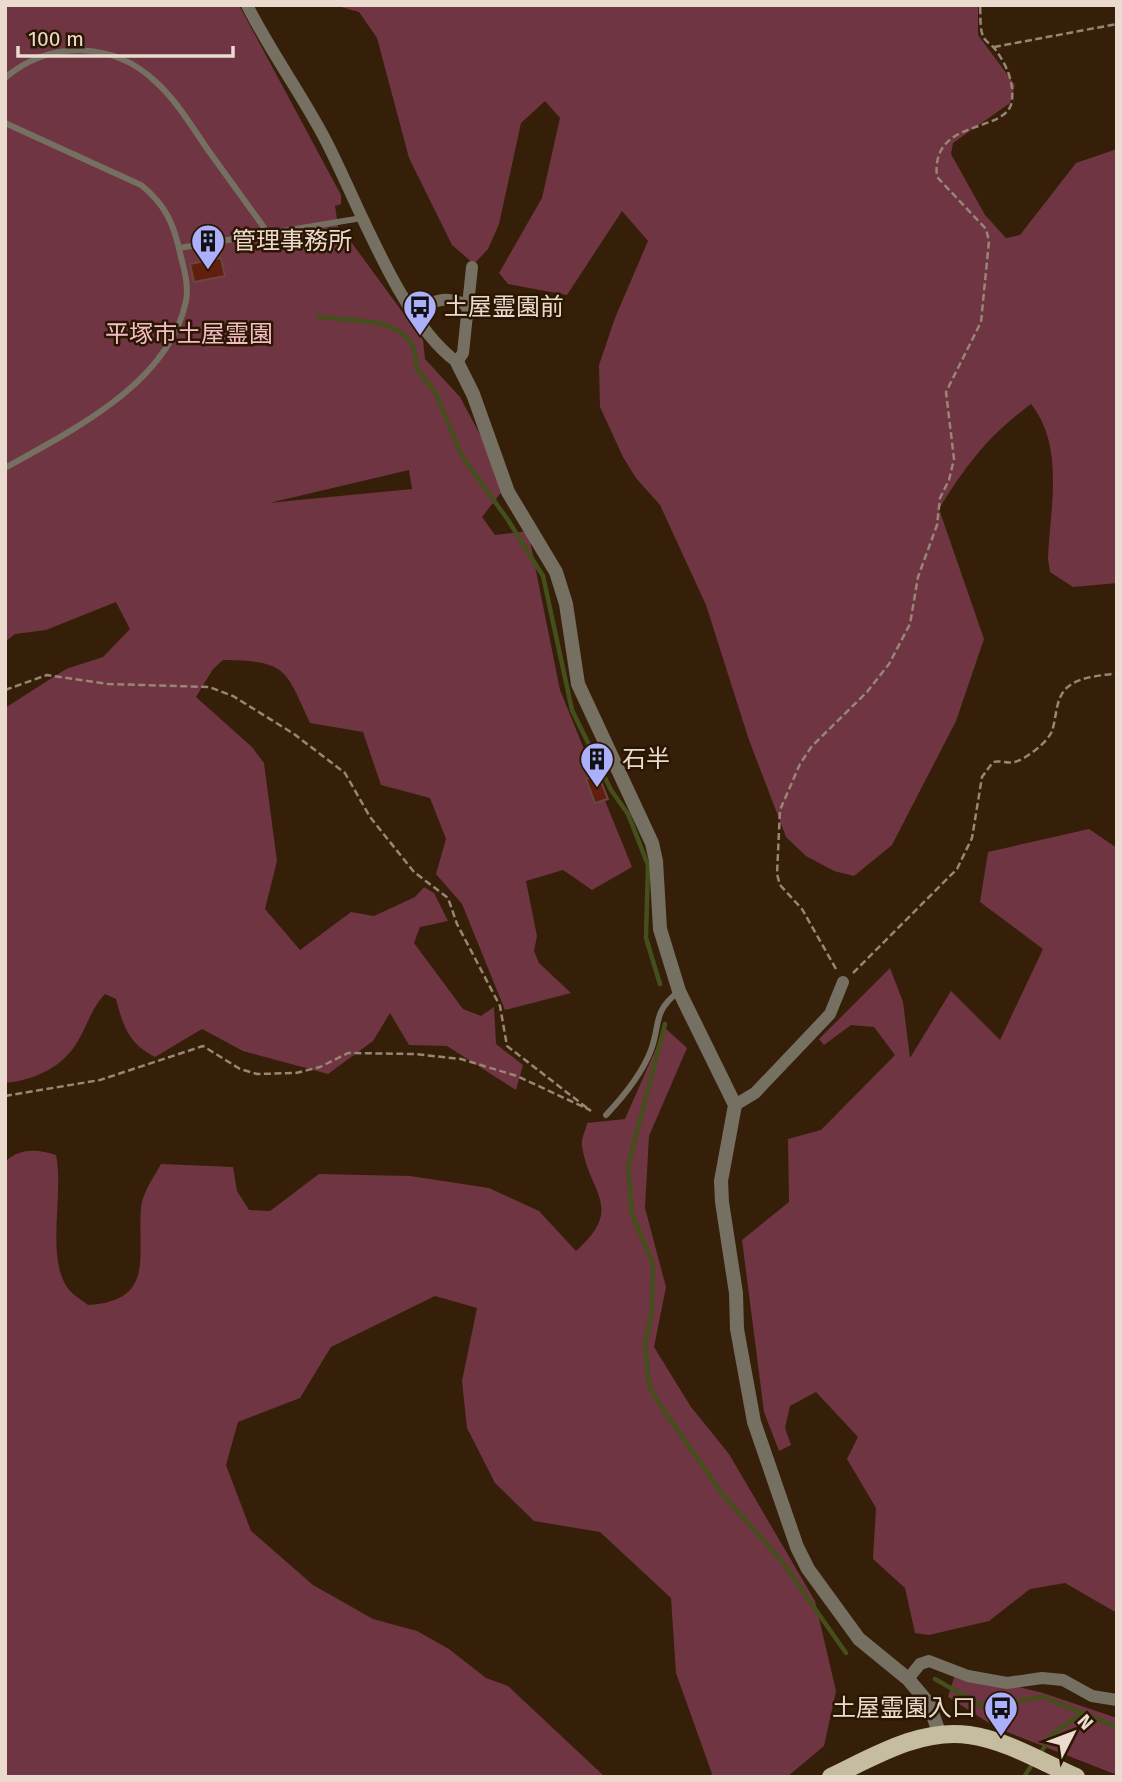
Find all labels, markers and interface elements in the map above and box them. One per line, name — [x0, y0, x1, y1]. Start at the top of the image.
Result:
scale bar — [18, 14, 233, 58]
text: 100 m — [28, 26, 84, 52]
building icon: 管理事務所 — [189, 222, 227, 271]
place label: 管理事務所 — [232, 227, 352, 255]
bus stop icon: 土屋霊園前 — [401, 288, 439, 337]
place label: 土屋霊園前 — [444, 293, 564, 321]
park label: 平塚市土屋霊園 — [105, 320, 273, 348]
building icon: 石半 — [578, 740, 616, 789]
place label: 石半 — [622, 745, 670, 773]
bus stop icon: 土屋霊園入口 — [982, 1689, 1020, 1738]
place label: 土屋霊園入口 — [832, 1694, 976, 1722]
north arrow — [1038, 1698, 1108, 1768]
text: N — [1072, 1710, 1098, 1734]

